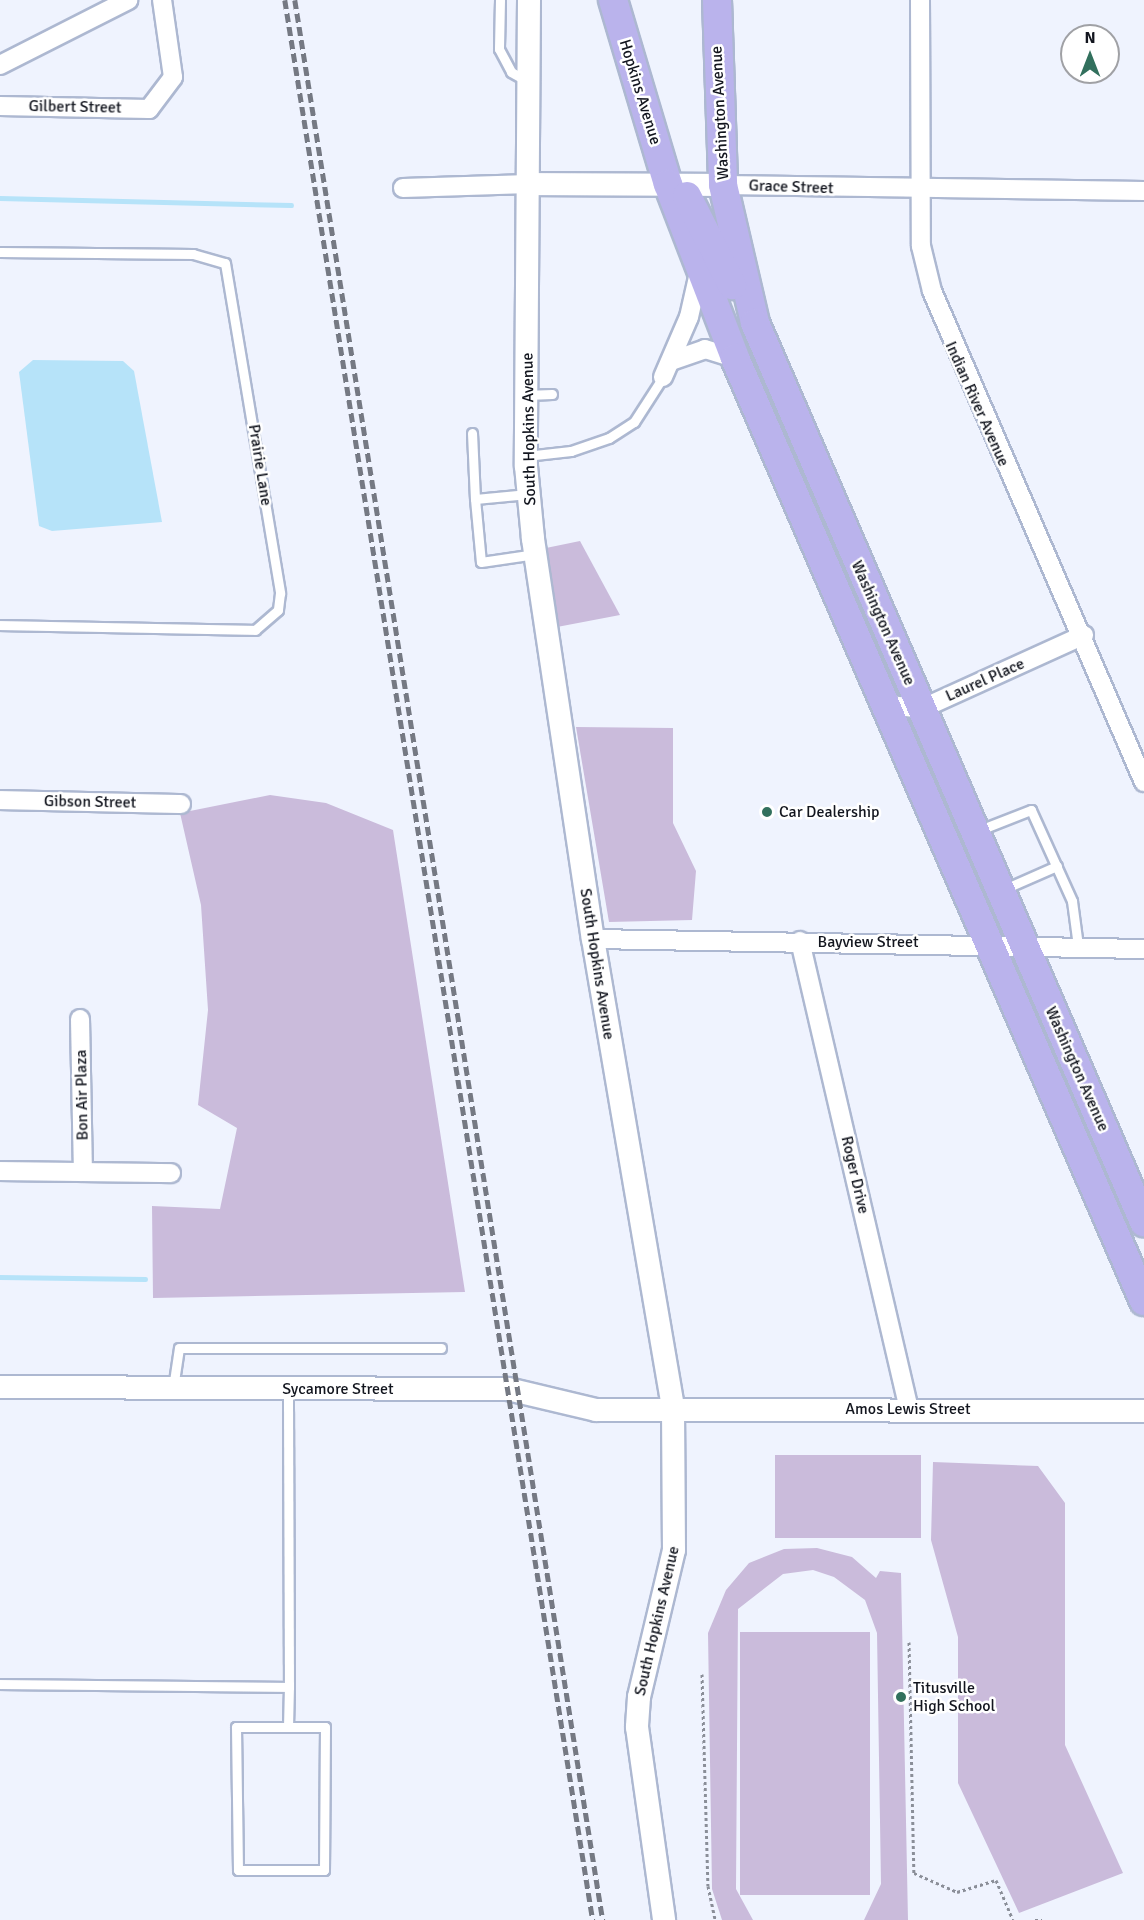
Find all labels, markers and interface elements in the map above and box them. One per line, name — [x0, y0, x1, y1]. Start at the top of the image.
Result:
north arrow — [1060, 24, 1120, 84]
text: N — [1084, 28, 1096, 48]
street label: Hopkins Avenue — [615, 37, 665, 147]
street label: Washington Avenue — [707, 45, 733, 181]
street label: Gilbert Street — [28, 97, 122, 117]
street label: Grace Street — [748, 176, 834, 198]
street label: Indian River Avenue — [941, 338, 1013, 470]
street label: South Hopkins Avenue — [518, 352, 540, 506]
street label: Prairie Lane — [244, 423, 276, 507]
street label: Washington Avenue — [847, 558, 919, 688]
street label: Laurel Place — [943, 654, 1027, 706]
street label: Gibson Street — [44, 792, 136, 812]
place label: Car Dealership — [779, 802, 880, 822]
marker: Car Dealership — [760, 805, 774, 819]
street label: South Hopkins Avenue — [576, 887, 618, 1041]
street label: Bayview Street — [817, 932, 919, 952]
street label: Washington Avenue — [1041, 1004, 1113, 1134]
street label: Bon Air Plaza — [72, 1049, 92, 1141]
street label: Roger Drive — [837, 1134, 873, 1216]
street label: Sycamore Street — [282, 1379, 394, 1399]
street label: Amos Lewis Street — [845, 1399, 971, 1419]
street label: South Hopkins Avenue — [630, 1544, 684, 1698]
place label: Titusville High School — [913, 1678, 995, 1716]
marker: Titusville High School — [894, 1690, 908, 1704]

